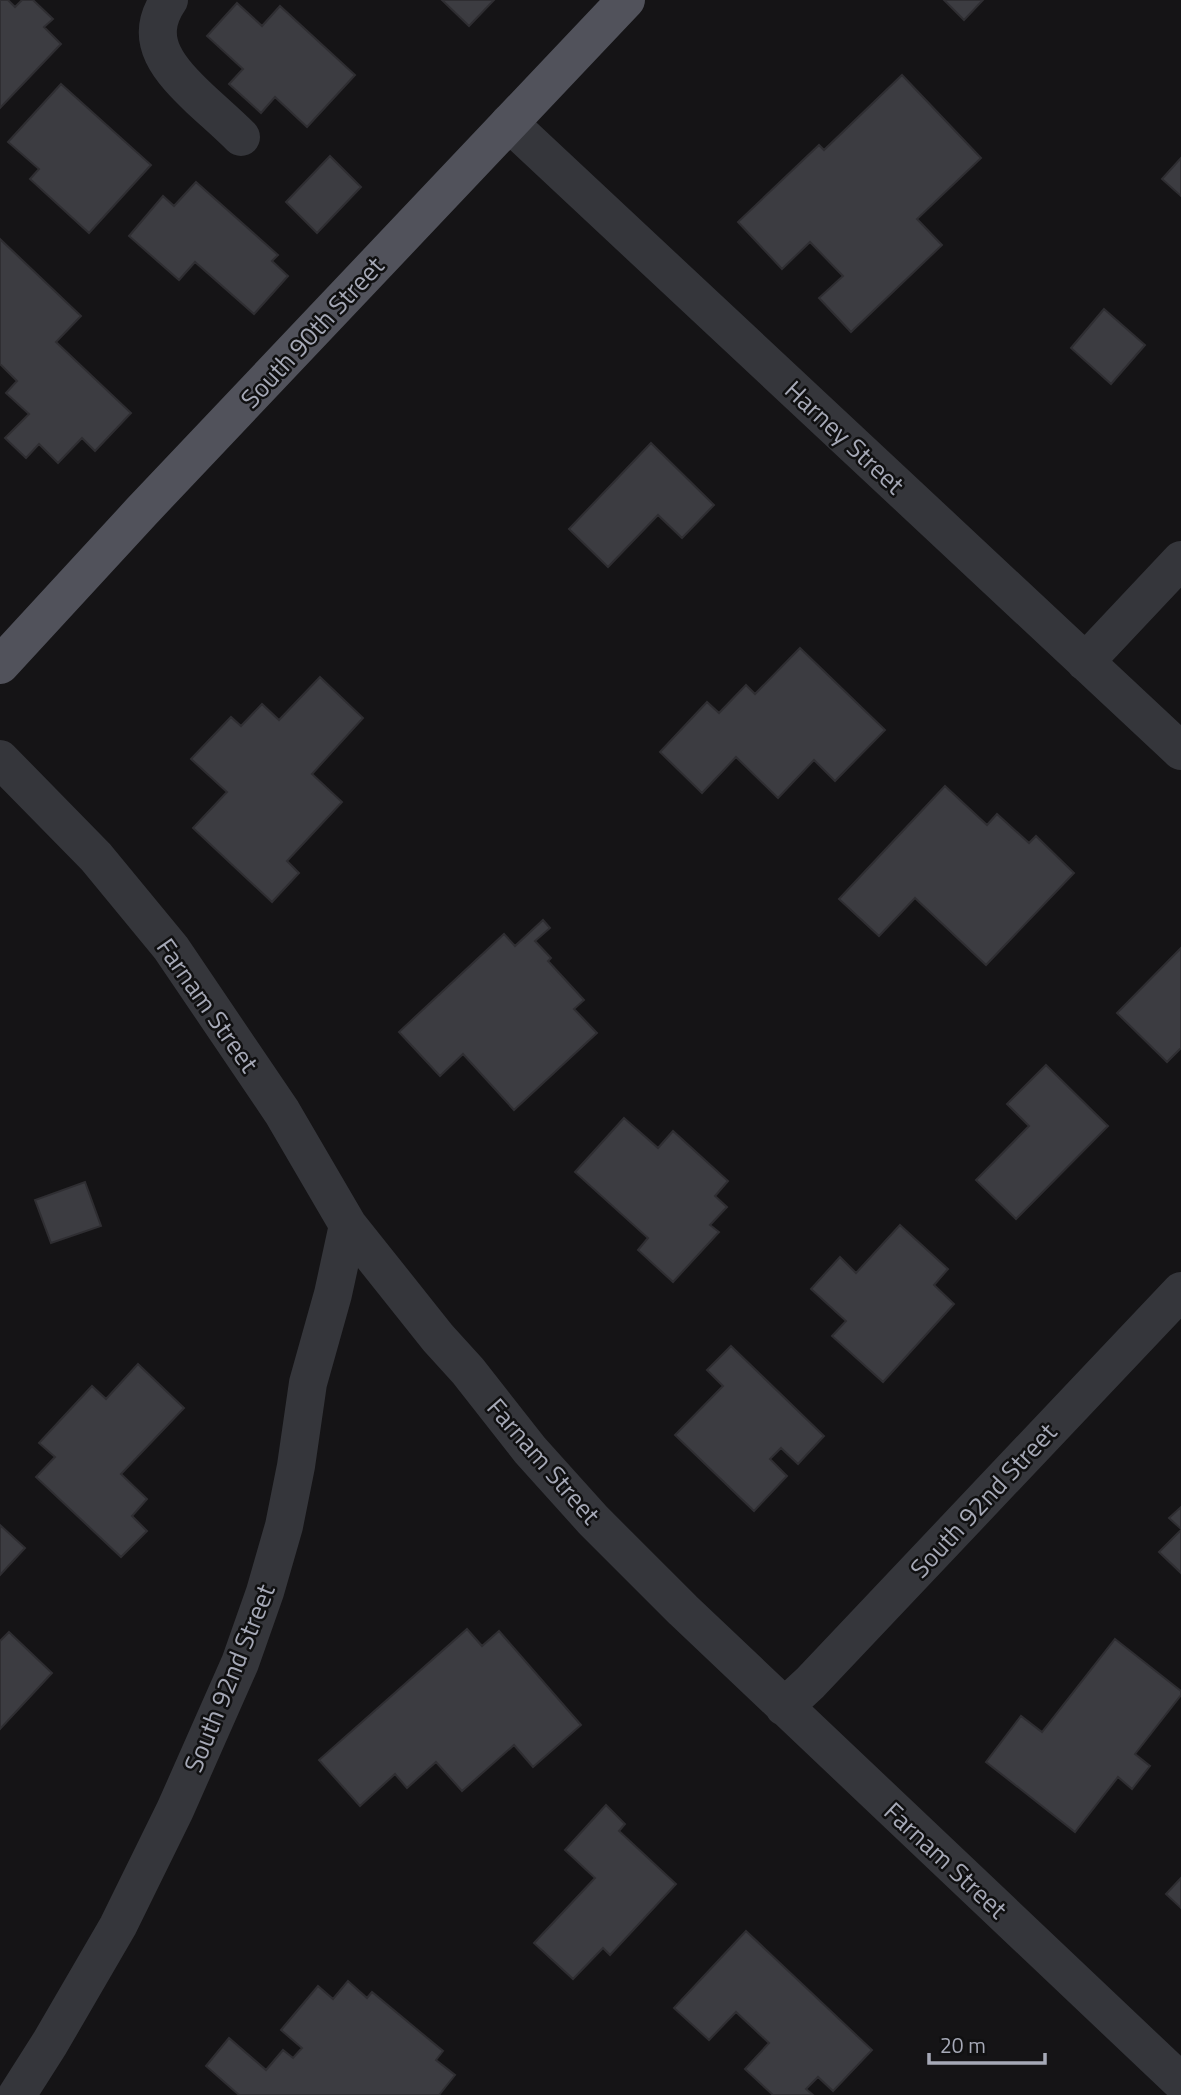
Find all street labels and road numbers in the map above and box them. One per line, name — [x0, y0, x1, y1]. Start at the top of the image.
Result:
street label: South 90th Street — [231, 247, 393, 417]
street label: Harney Street — [776, 371, 914, 503]
street label: Farnam Street — [147, 930, 269, 1080]
street label: Farnam Street — [478, 1389, 610, 1533]
street label: South 92nd Street — [901, 1414, 1065, 1586]
street label: South 92nd Street — [173, 1578, 285, 1778]
street label: Farnam Street — [876, 1792, 1016, 1928]

